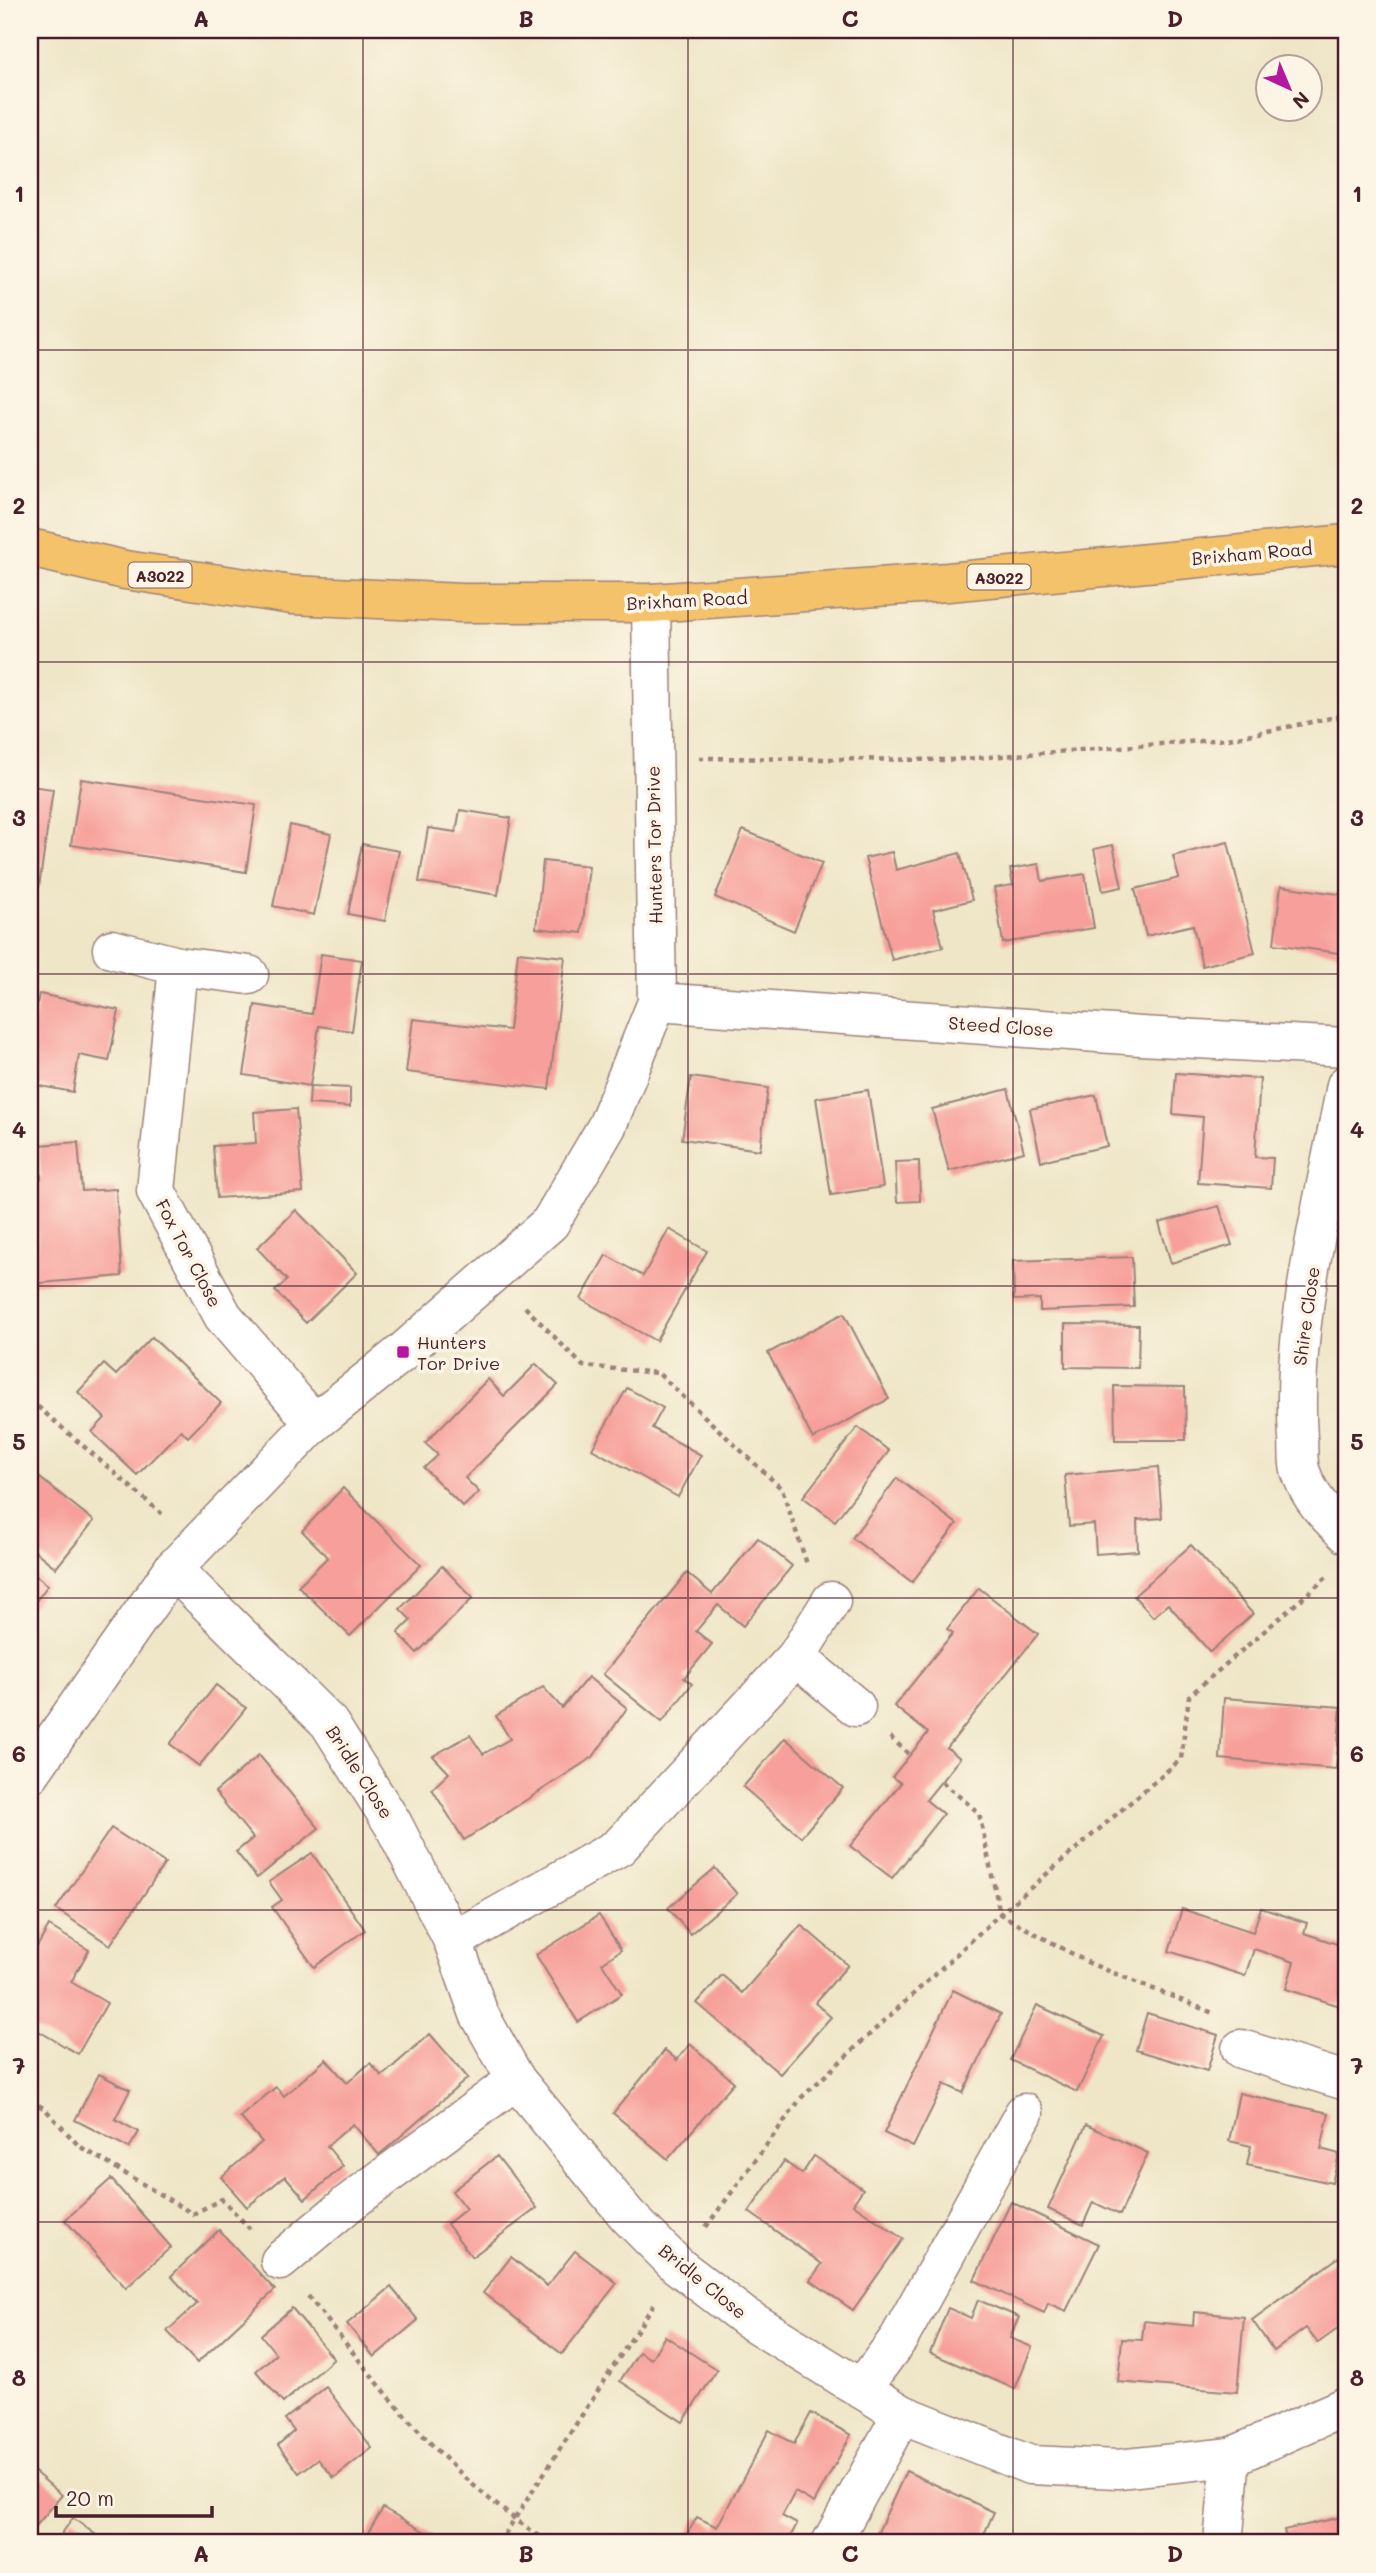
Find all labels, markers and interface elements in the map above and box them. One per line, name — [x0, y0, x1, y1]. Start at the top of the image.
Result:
text: A — [193, 3, 209, 33]
text: B — [518, 3, 534, 33]
text: C — [841, 3, 859, 33]
text: D — [1167, 3, 1183, 33]
north arrow — [1254, 52, 1324, 122]
text: N — [1287, 87, 1315, 115]
text: 1 — [14, 178, 24, 208]
text: 1 — [1352, 178, 1362, 208]
text: 2 — [13, 490, 25, 520]
text: 2 — [1351, 490, 1363, 520]
street label: Brixham Road — [1191, 536, 1313, 570]
road number: A3022 — [128, 562, 192, 588]
road number: A3022 — [968, 564, 1030, 590]
street label: Brixham Road — [626, 585, 748, 615]
street label: Hunters Tor Drive — [641, 766, 667, 924]
text: 3 — [12, 802, 26, 832]
text: 3 — [1350, 802, 1364, 832]
street label: Steed Close — [948, 1010, 1054, 1042]
text: 4 — [12, 1114, 26, 1144]
text: 4 — [1350, 1114, 1364, 1144]
street label: Fox Tor Close — [150, 1195, 228, 1311]
street label: Shire Close — [1287, 1265, 1325, 1367]
place label: Hunters Tor Drive — [417, 1330, 500, 1375]
marker: Hunters Tor Drive — [395, 1344, 411, 1360]
text: 5 — [12, 1426, 26, 1456]
text: 5 — [1350, 1426, 1364, 1456]
street label: Bridle Close — [321, 1721, 399, 1823]
text: 6 — [12, 1738, 26, 1768]
text: 6 — [1350, 1738, 1364, 1768]
text: 7 — [13, 2050, 26, 2080]
text: 7 — [1351, 2050, 1364, 2080]
street label: Bridle Close — [654, 2238, 752, 2324]
text: 8 — [12, 2362, 26, 2392]
text: 8 — [1350, 2362, 1364, 2392]
scale bar — [56, 2475, 212, 2519]
text: 20 m — [66, 2484, 114, 2511]
text: A — [193, 2538, 209, 2568]
text: B — [518, 2538, 534, 2568]
text: C — [841, 2538, 859, 2568]
text: D — [1167, 2538, 1183, 2568]

